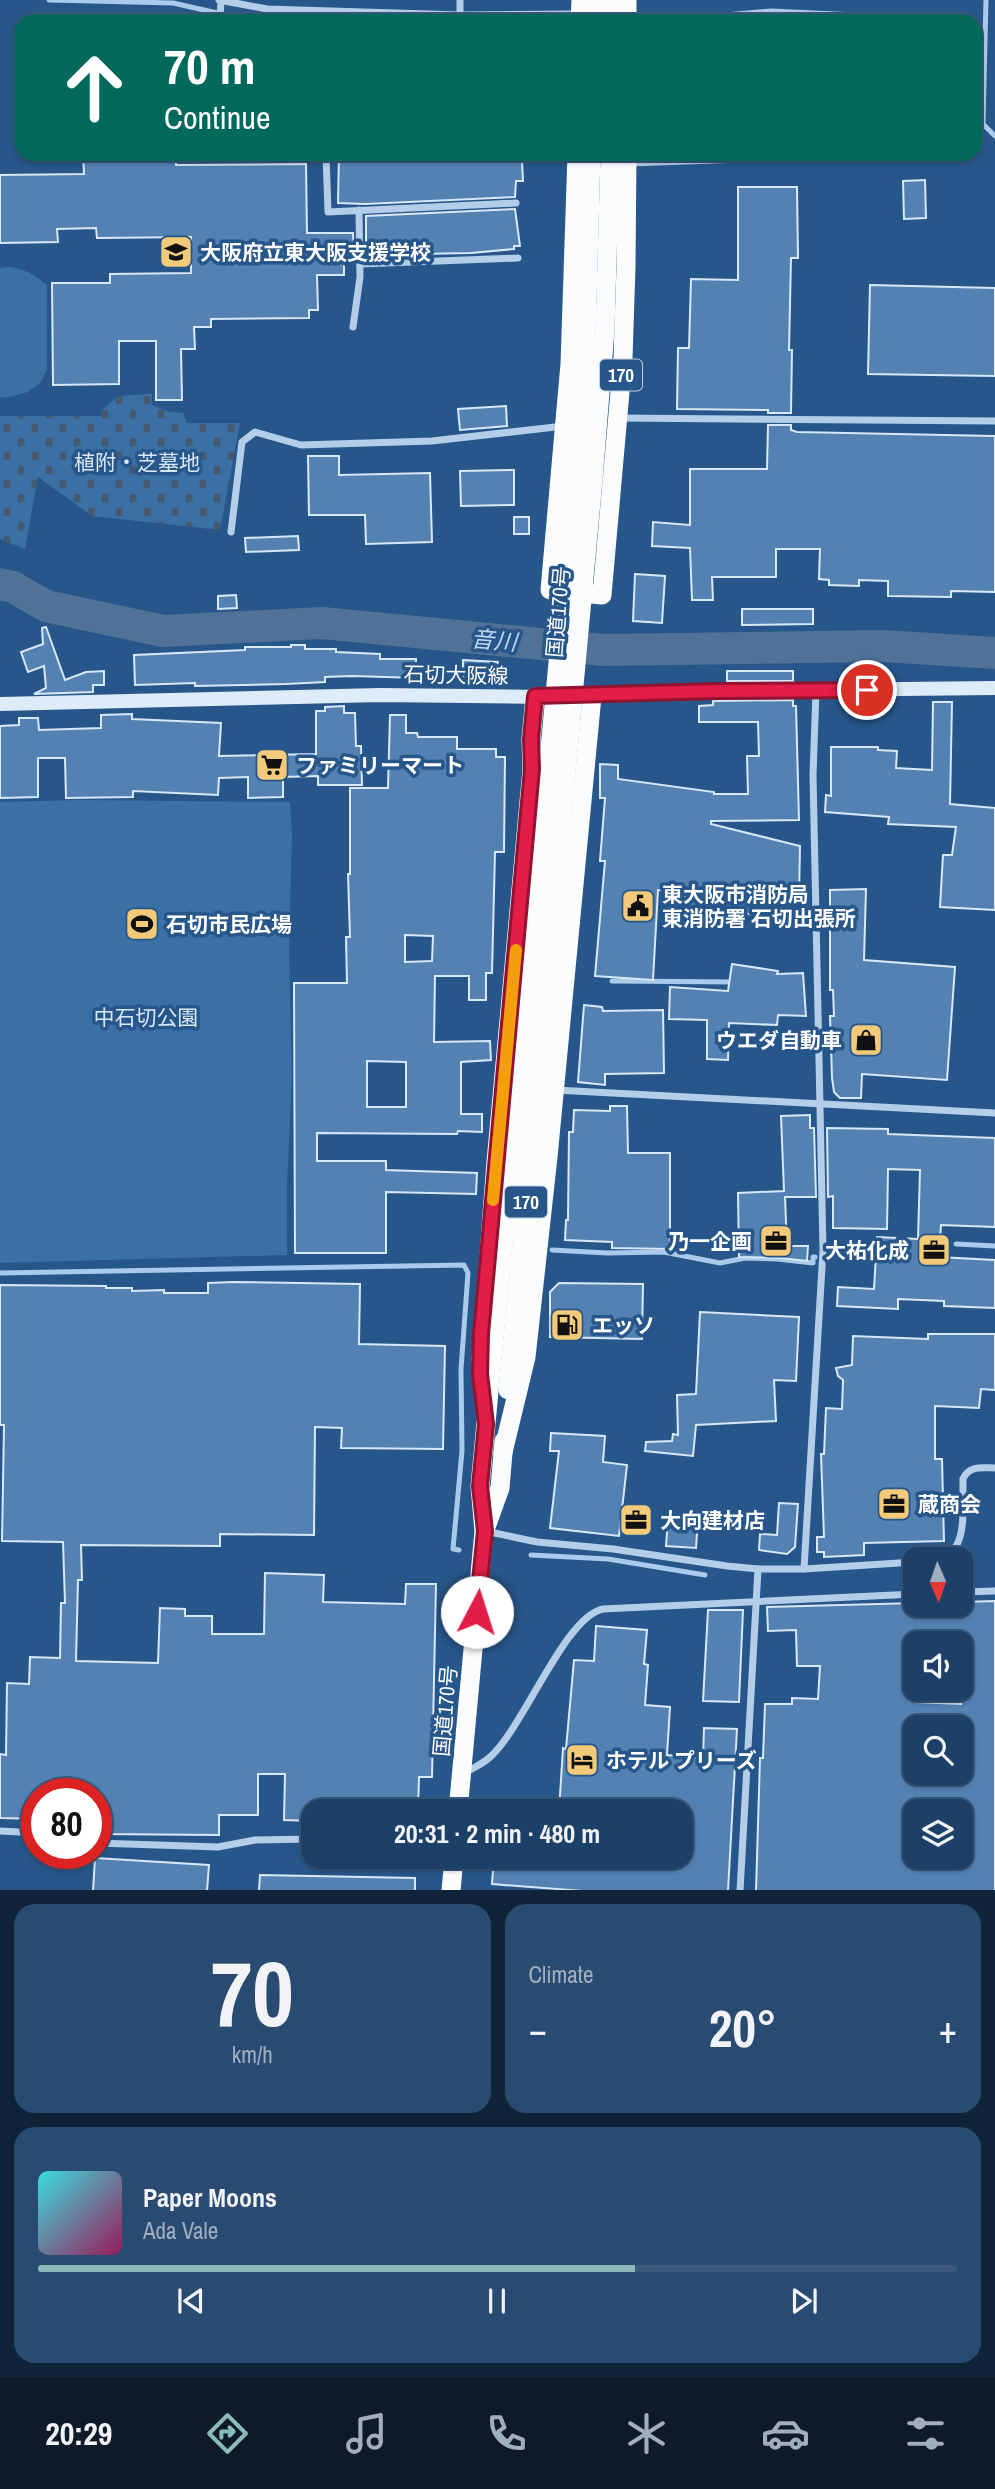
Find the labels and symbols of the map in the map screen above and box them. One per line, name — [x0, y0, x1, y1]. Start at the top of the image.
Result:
school or university icon: 大阪府立東大阪支援学校 — [157, 233, 195, 271]
place label: 大阪府立東大阪支援学校 — [200, 238, 431, 267]
road number: 170 — [600, 360, 642, 390]
park label: 植附・芝墓地 — [74, 448, 200, 477]
street label: 国道170号 — [540, 565, 576, 659]
water label: 音川 — [470, 623, 521, 658]
street label: 石切大阪線 — [403, 660, 509, 690]
pin — [837, 660, 897, 720]
supermarket icon: ファミリーマート — [253, 746, 291, 784]
place label: ファミリーマート — [296, 751, 464, 780]
place label: 東大阪市消防局 東消防署 石切出張所 — [662, 880, 856, 933]
public building icon: 東大阪市消防局 東消防署 石切出張所 — [619, 887, 657, 925]
sports icon: 石切市民広場 — [123, 905, 161, 943]
place label: 石切市民広場 — [166, 910, 292, 939]
park label: 中石切公園 — [94, 1003, 199, 1032]
shop icon: ウエダ自動車 — [847, 1021, 885, 1059]
place label: ウエダ自動車 — [716, 1026, 842, 1055]
road number: 170 — [505, 1186, 547, 1218]
office icon: 乃一企画 — [757, 1222, 795, 1260]
place label: 乃一企画 — [668, 1227, 752, 1256]
office icon: 大祐化成 — [915, 1231, 953, 1269]
place label: 大祐化成 — [825, 1236, 909, 1265]
fuel station icon: エッソ — [548, 1306, 586, 1344]
place label: エッソ — [592, 1311, 655, 1340]
office icon: 蔵商会 — [875, 1485, 913, 1523]
place label: 蔵商会 — [918, 1490, 981, 1519]
office icon: 大向建材店 — [617, 1501, 655, 1539]
place label: 大向建材店 — [660, 1506, 765, 1535]
north arrow — [903, 1547, 973, 1617]
position arrow — [440, 1575, 514, 1649]
street label: 国道170号 — [427, 1664, 463, 1758]
hotel icon: ホテル プリーズ — [563, 1741, 601, 1779]
place label: ホテル プリーズ — [606, 1746, 757, 1775]
speed limit sign: 80 — [21, 1778, 112, 1869]

